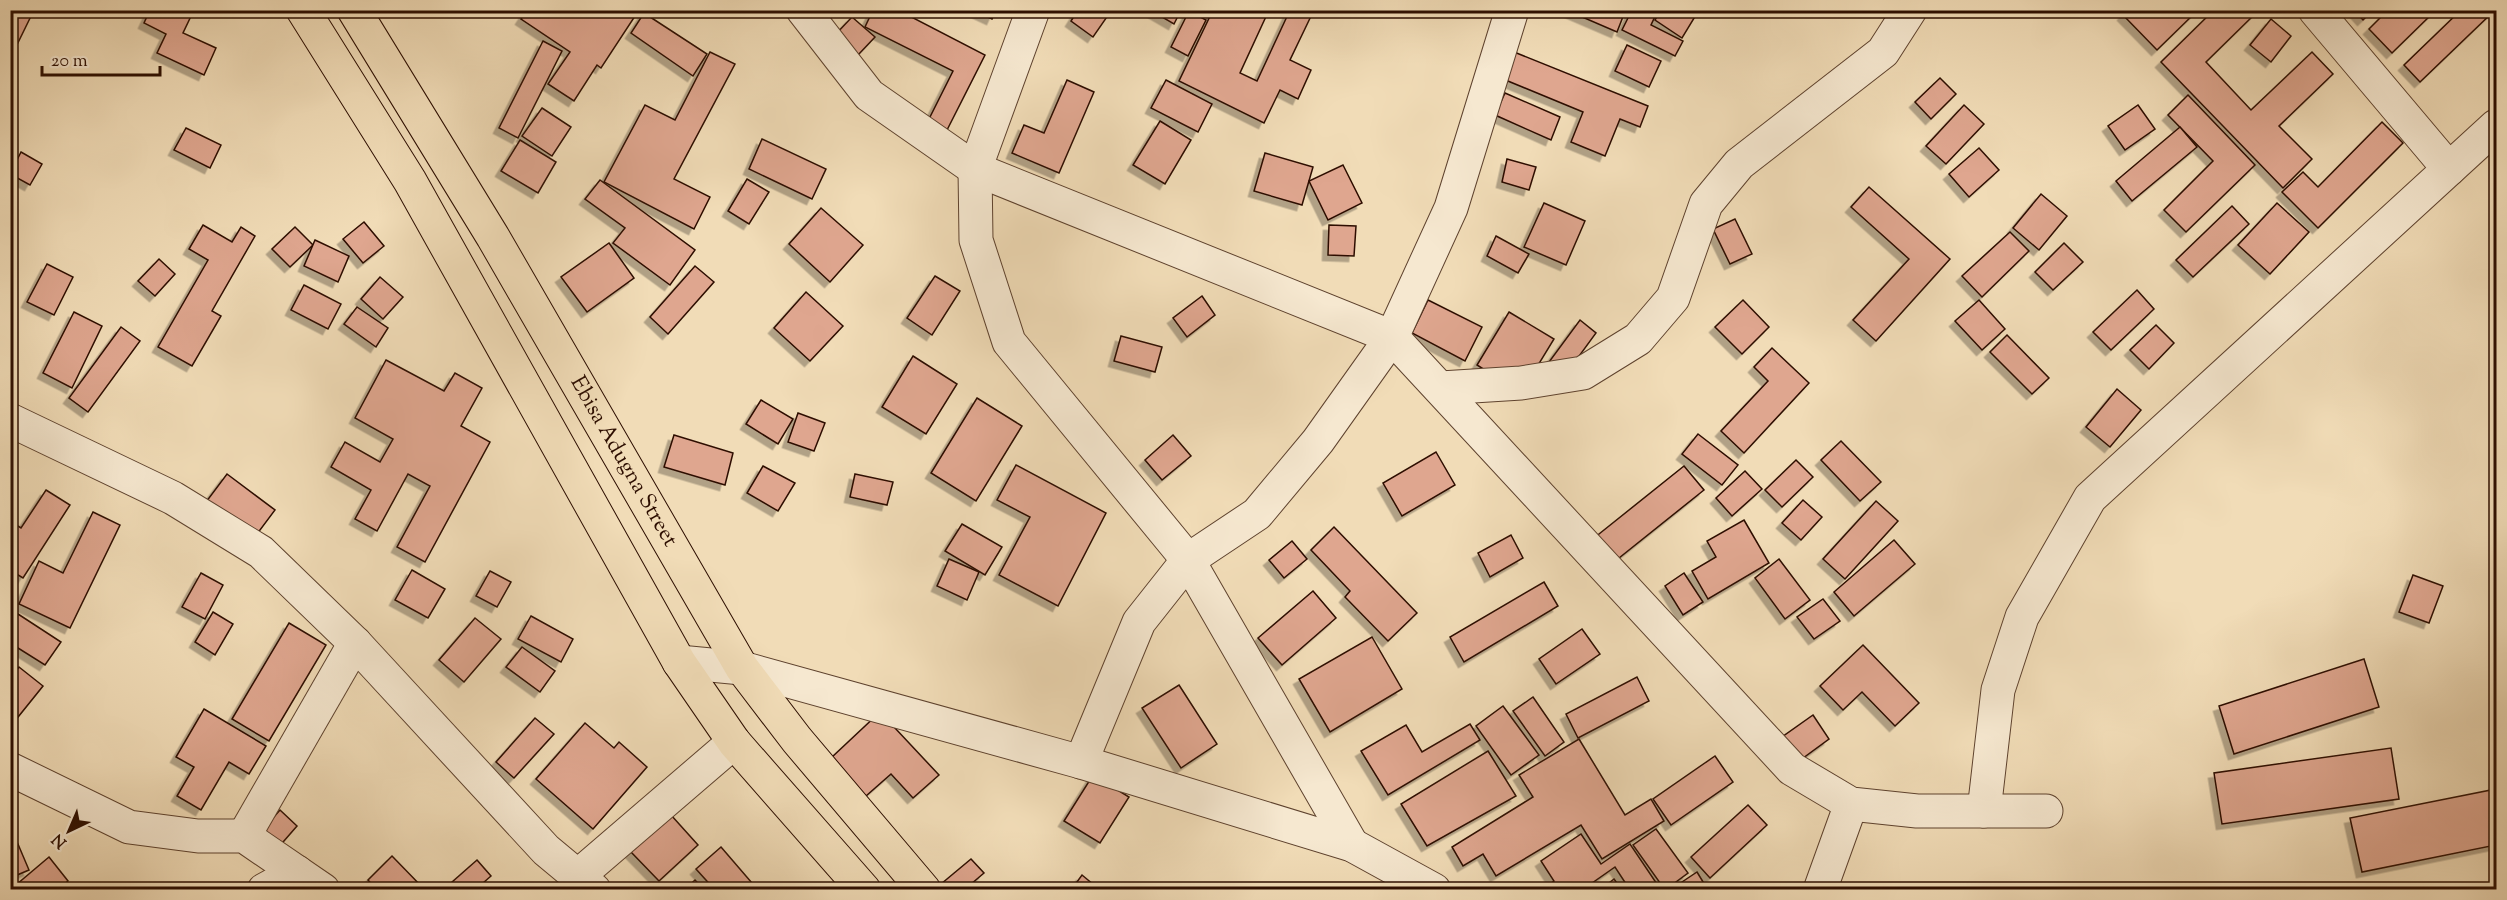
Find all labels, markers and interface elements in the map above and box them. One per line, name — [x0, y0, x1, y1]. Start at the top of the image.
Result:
scale bar — [42, 39, 160, 77]
text: 20 m — [51, 49, 88, 75]
street label: Ebisa Adugna Street — [561, 371, 685, 554]
north arrow — [39, 801, 99, 861]
text: N — [48, 827, 73, 853]

